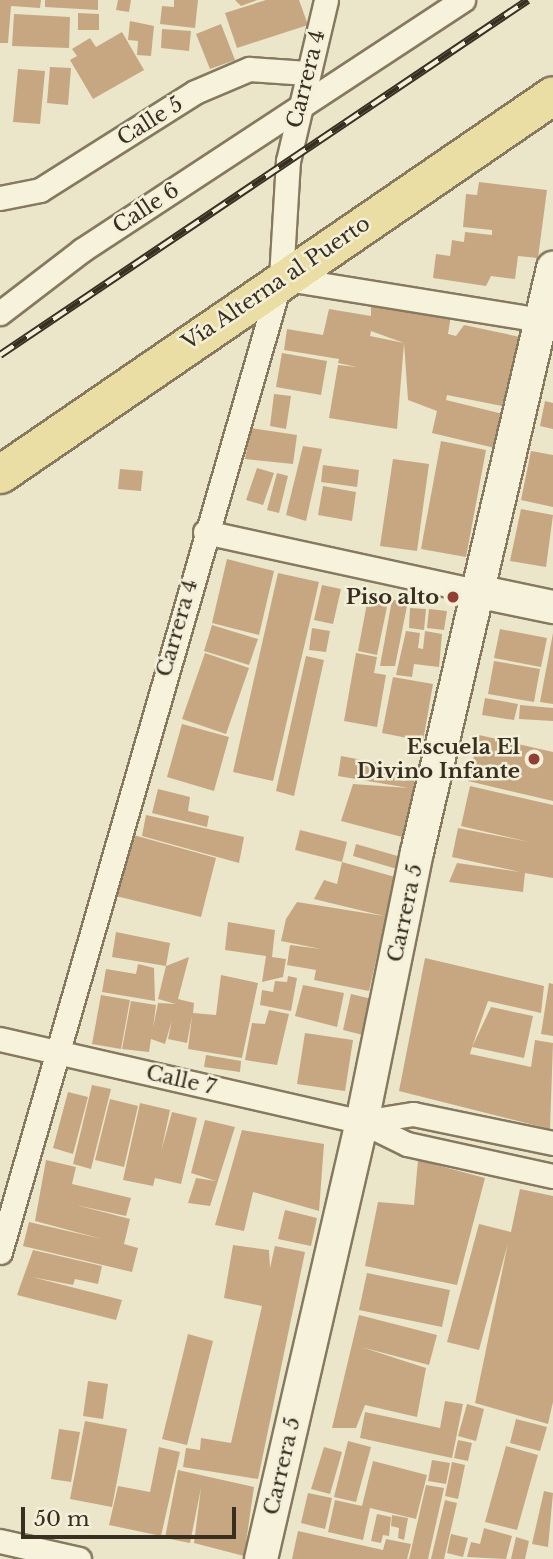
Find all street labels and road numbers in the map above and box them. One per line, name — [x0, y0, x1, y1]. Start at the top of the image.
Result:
street label: Carrera 4 — [282, 27, 330, 131]
street label: Calle 5 — [113, 91, 187, 151]
street label: Calle 6 — [108, 177, 184, 239]
street label: Vía Alterna al Puerto — [177, 210, 375, 356]
street label: Carrera 4 — [151, 576, 203, 680]
street label: Carrera 5 — [382, 862, 428, 964]
street label: Calle 7 — [144, 1060, 218, 1100]
street label: Carrera 5 — [258, 1414, 306, 1518]

